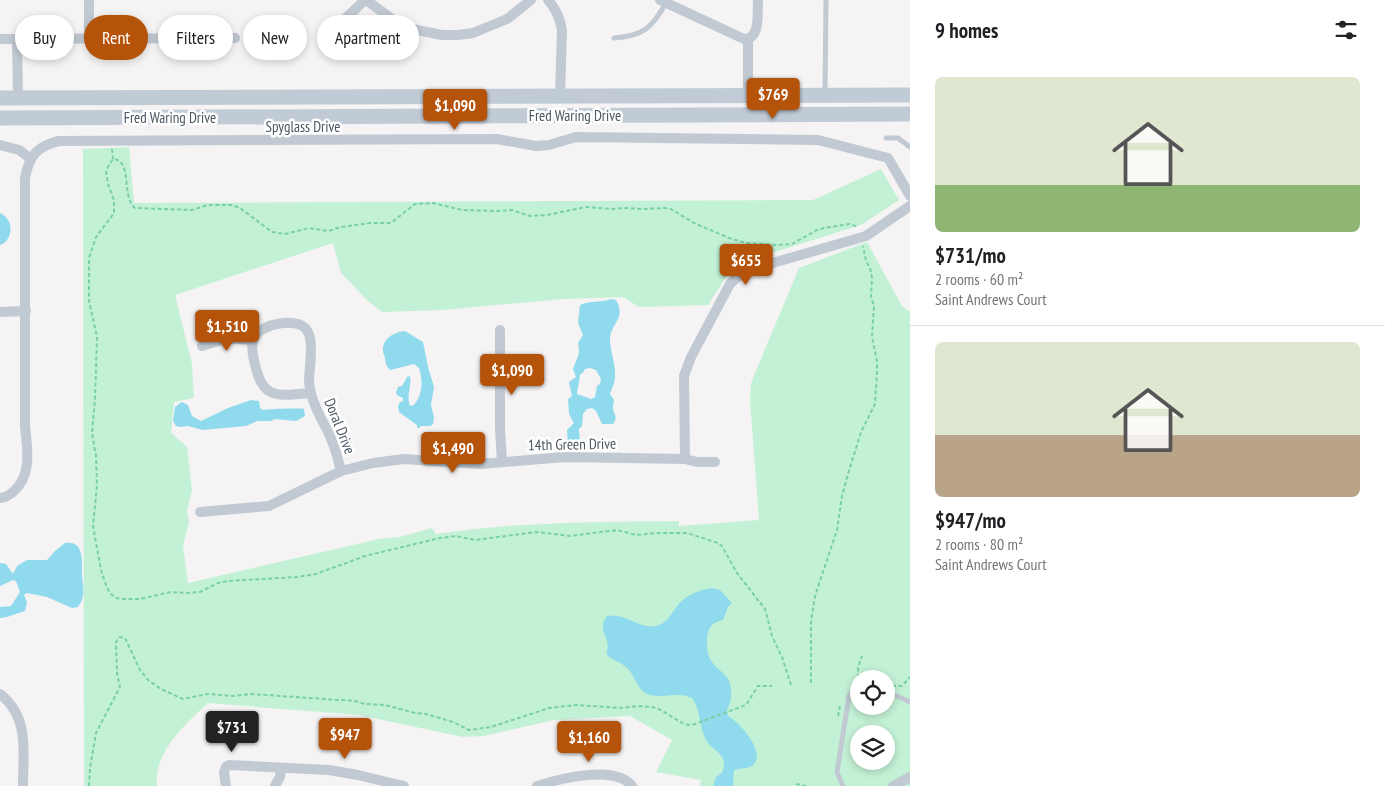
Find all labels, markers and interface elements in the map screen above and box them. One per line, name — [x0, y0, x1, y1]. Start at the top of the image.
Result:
chip: Buy — [15, 15, 74, 60]
chip: Rent — [84, 15, 148, 60]
chip: Filters — [158, 15, 233, 60]
chip: New — [243, 15, 307, 60]
chip: Apartment — [317, 15, 419, 60]
icon: filters — [1332, 16, 1360, 44]
text: 9 homes — [935, 17, 998, 44]
pin: $769 — [743, 78, 803, 120]
text: $769 — [758, 84, 788, 104]
pin: $1,090 — [414, 88, 496, 131]
text: $1,090 — [434, 95, 476, 115]
street label: Fred Waring Drive — [529, 106, 621, 125]
street label: Fred Waring Drive — [124, 108, 216, 127]
icon: home — [1103, 109, 1193, 199]
street label: Spyglass Drive — [266, 117, 341, 136]
text: $731/mo — [935, 242, 1006, 269]
pin: $655 — [716, 244, 776, 286]
text: $655 — [731, 250, 761, 270]
text: 2 rooms · 60 m² — [935, 269, 1023, 289]
text: Saint Andrews Court — [935, 289, 1047, 309]
pin: $1,510 — [186, 310, 268, 352]
text: $1,510 — [206, 316, 248, 336]
pin: $1,090 — [471, 354, 553, 396]
text: $1,090 — [491, 360, 533, 380]
icon: home — [1103, 375, 1193, 465]
street label: Doral Drive — [320, 395, 360, 457]
pin: $1,490 — [412, 432, 494, 474]
street label: 14th Green Drive — [528, 434, 616, 454]
text: $1,490 — [432, 438, 474, 458]
text: $947/mo — [935, 507, 1006, 534]
text: 2 rooms · 80 m² — [935, 534, 1023, 554]
text: Saint Andrews Court — [935, 554, 1047, 574]
map controls — [850, 670, 895, 770]
button: locate — [850, 670, 895, 715]
pin: $731 — [202, 710, 262, 753]
text: $731 — [217, 717, 247, 737]
pin: $947 — [315, 718, 375, 760]
pin: $1,160 — [548, 720, 630, 763]
text: $947 — [330, 724, 360, 744]
button: layers — [850, 725, 895, 770]
text: $1,160 — [568, 727, 610, 747]

